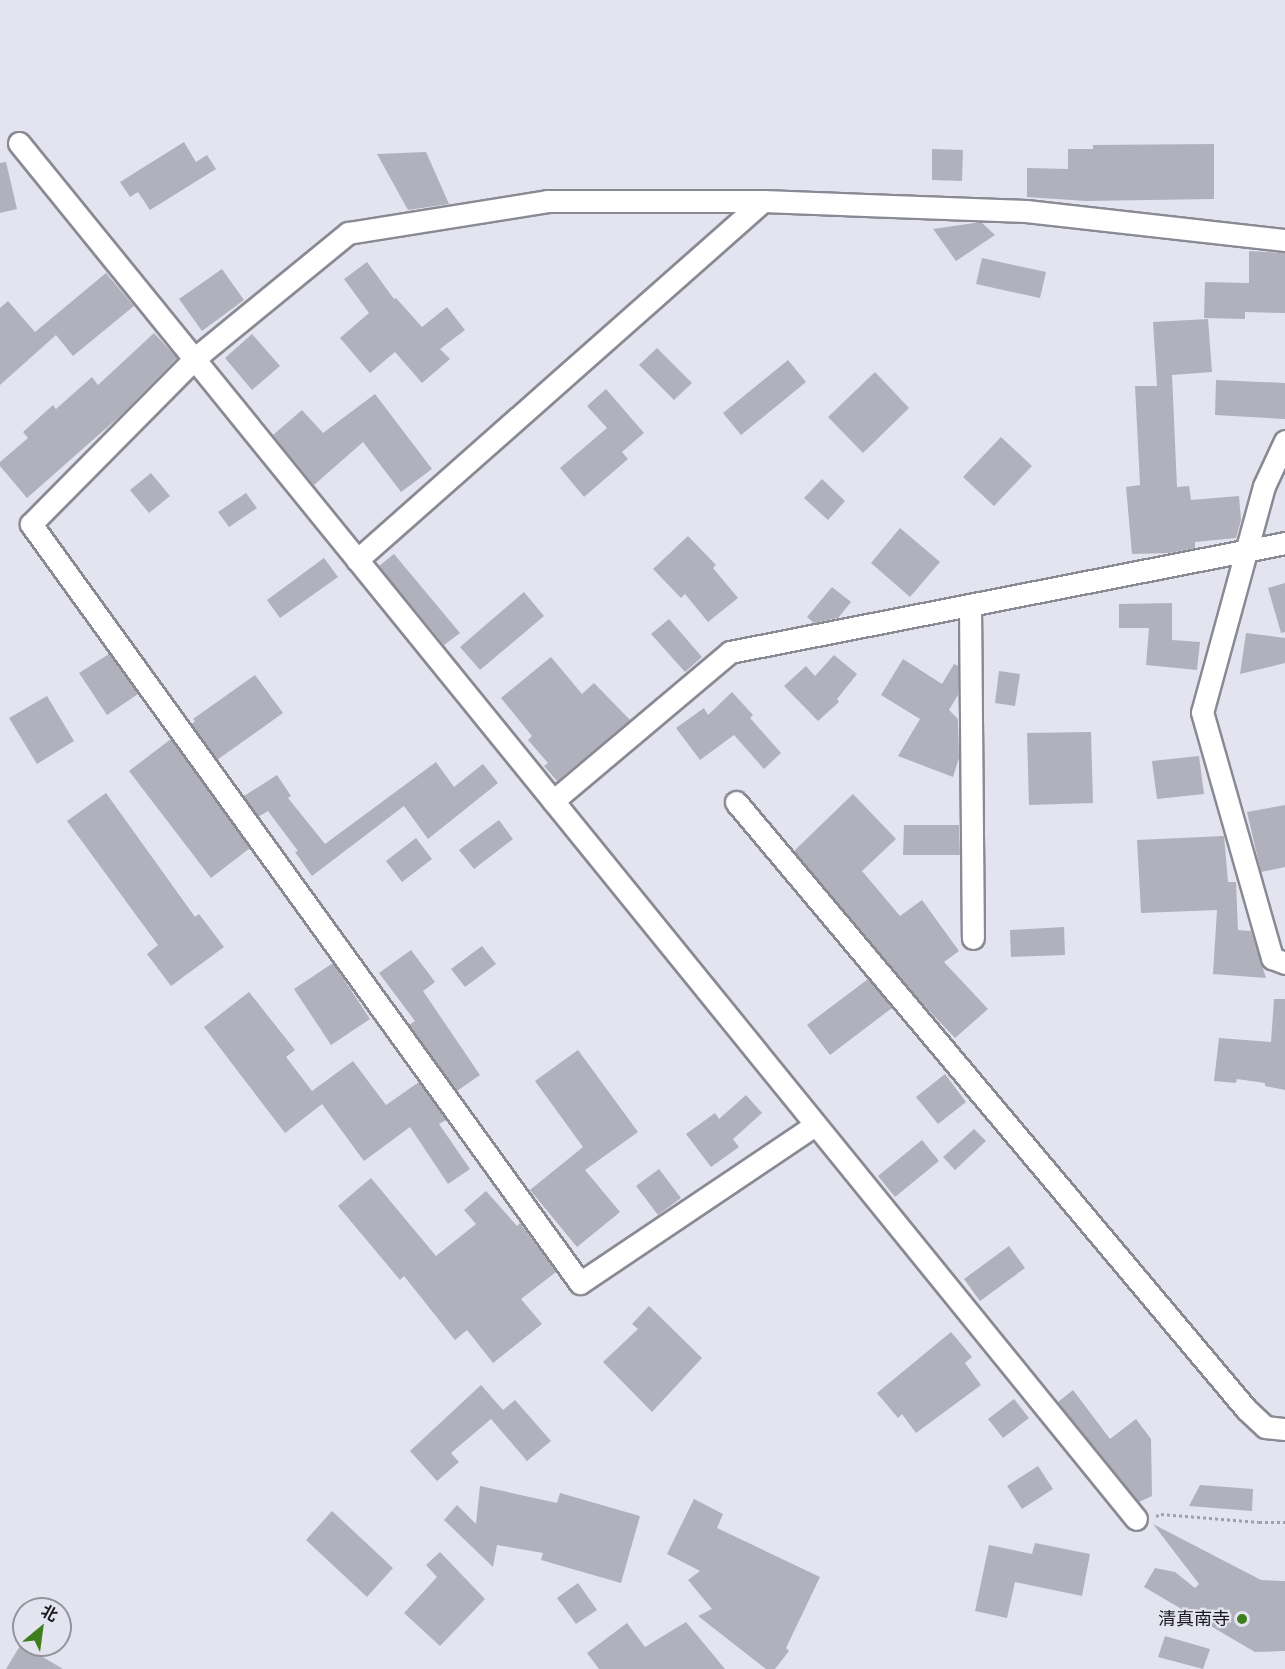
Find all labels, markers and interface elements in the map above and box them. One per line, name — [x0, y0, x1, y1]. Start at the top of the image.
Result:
north arrow — [12, 1597, 72, 1657]
text: 北 — [38, 1600, 62, 1626]
place label: 清真南寺 — [1158, 1608, 1230, 1630]
marker: 清真南寺 — [1235, 1612, 1249, 1626]

